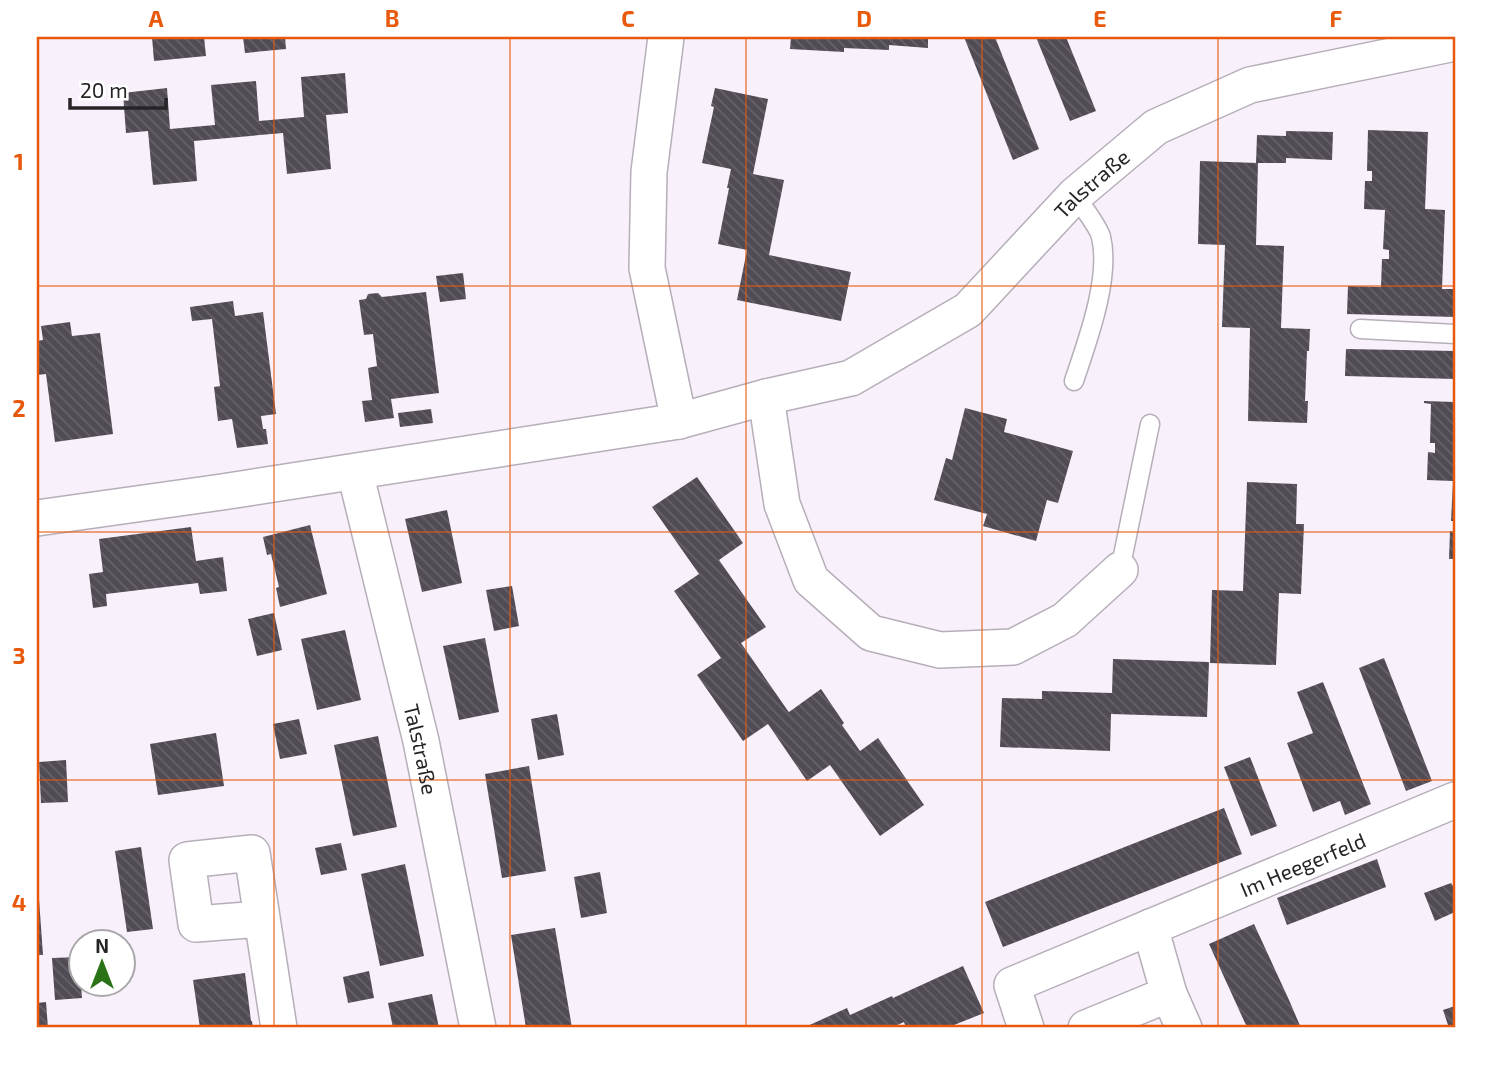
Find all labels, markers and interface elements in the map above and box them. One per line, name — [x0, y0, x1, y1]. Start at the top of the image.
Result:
text: A — [148, 4, 164, 32]
text: B — [385, 4, 399, 32]
text: C — [621, 4, 635, 32]
text: D — [856, 4, 872, 32]
text: E — [1093, 4, 1107, 32]
text: F — [1330, 4, 1343, 32]
scale bar — [70, 66, 166, 110]
text: 20 m — [80, 77, 128, 102]
street label: Talstraße — [1048, 143, 1134, 223]
text: 1 — [14, 147, 24, 175]
text: 2 — [12, 394, 26, 422]
text: 3 — [12, 641, 26, 669]
street label: Talstraße — [400, 701, 444, 796]
street label: Im Heegerfeld — [1236, 826, 1369, 901]
text: 4 — [12, 888, 26, 916]
north arrow — [66, 928, 136, 998]
text: N — [95, 934, 109, 957]

